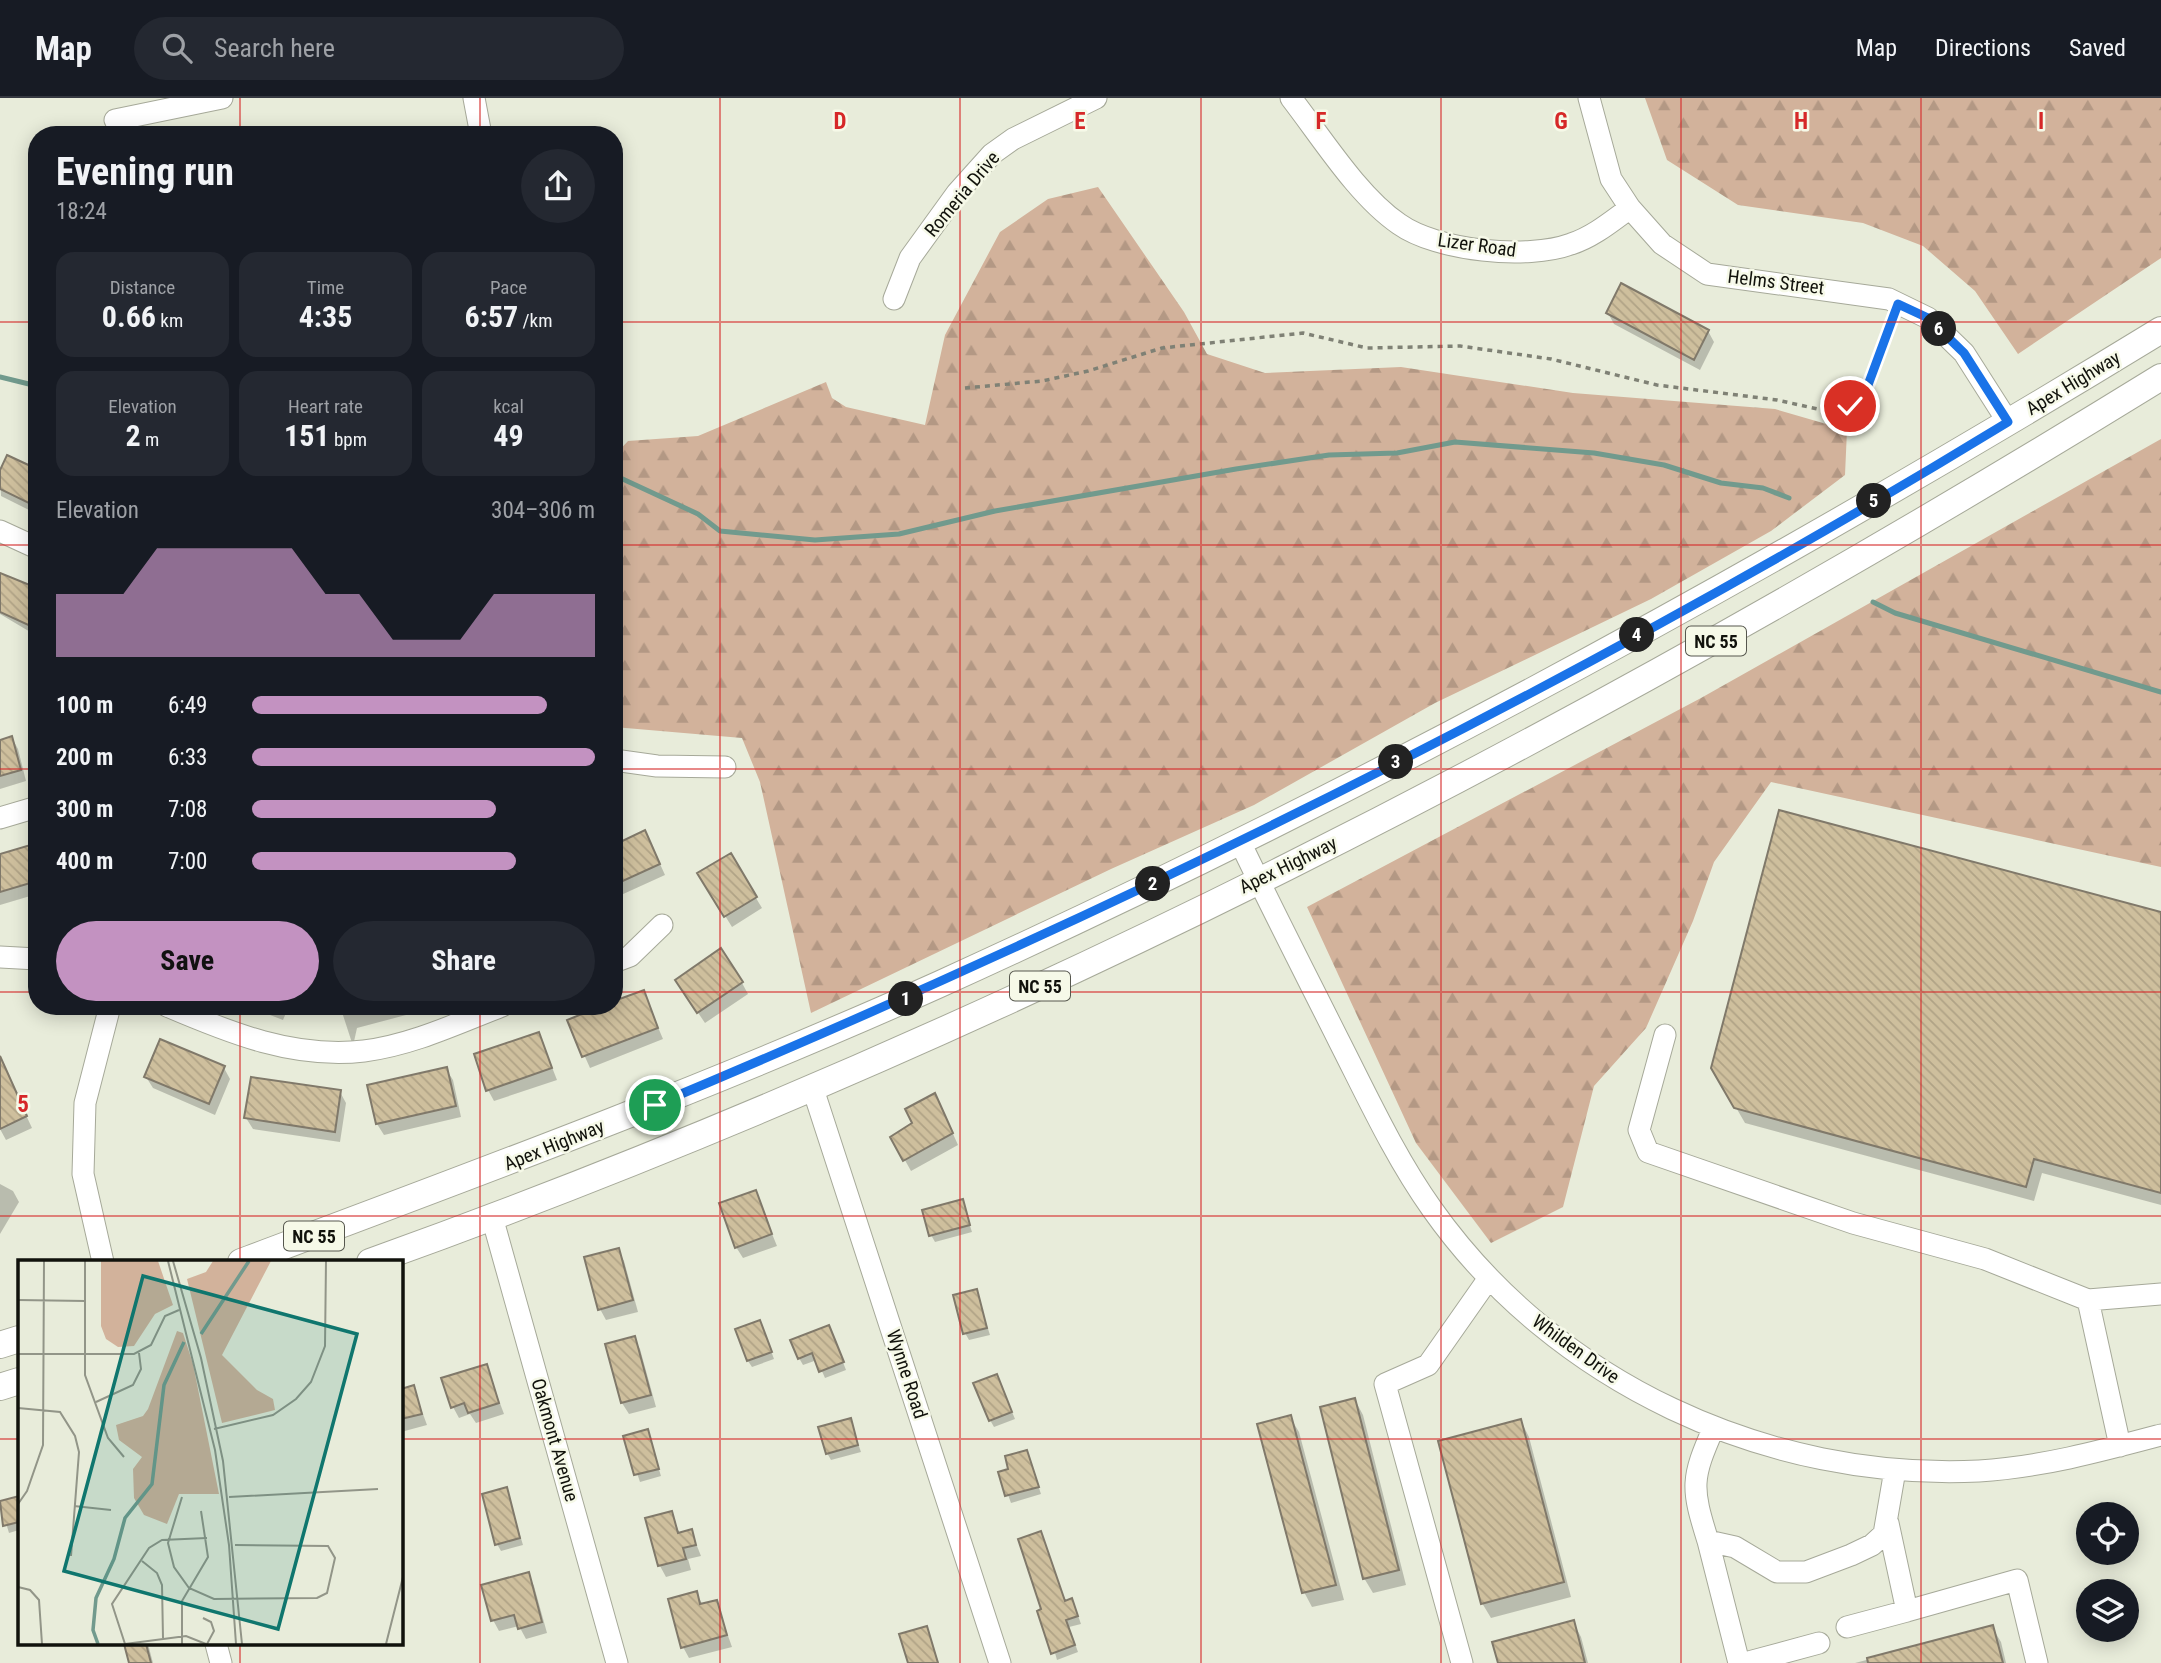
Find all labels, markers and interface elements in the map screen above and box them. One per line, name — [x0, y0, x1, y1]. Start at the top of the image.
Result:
search box — [134, 17, 624, 80]
text: Map — [35, 29, 92, 68]
icon: search — [158, 29, 196, 67]
text: Search here — [214, 33, 335, 63]
text: Map — [1856, 34, 1897, 62]
text: Directions — [1935, 34, 2031, 62]
text: Saved — [2069, 34, 2126, 62]
text: D — [834, 108, 847, 135]
text: E — [1074, 108, 1086, 135]
text: F — [1316, 108, 1327, 135]
text: G — [1554, 108, 1568, 135]
text: H — [1794, 108, 1808, 135]
text: I — [2038, 108, 2044, 135]
street label: Romeria Drive — [920, 147, 1004, 241]
button: share — [521, 149, 595, 223]
text: Evening run — [56, 150, 234, 194]
text: 18:24 — [56, 198, 107, 225]
street label: Lizer Road — [1436, 228, 1518, 262]
street label: Helms Street — [1727, 265, 1825, 299]
text: Distance — [110, 276, 175, 299]
text: Time — [307, 276, 344, 299]
text: Pace — [490, 276, 527, 299]
text: 0.66 — [102, 299, 156, 334]
text: 4:35 — [299, 299, 352, 334]
text: 6:57 — [465, 299, 518, 334]
text: km — [156, 309, 183, 332]
text: /km — [518, 309, 552, 332]
pin: 6 — [1922, 312, 1956, 346]
text: 6 — [1934, 317, 1943, 340]
street label: Apex Highway — [2022, 346, 2124, 420]
pin — [1820, 376, 1880, 436]
icon: check — [1831, 387, 1869, 425]
text: Elevation — [108, 395, 177, 418]
text: Heart rate — [288, 395, 363, 418]
text: kcal — [493, 395, 524, 418]
text: 2 — [126, 418, 141, 453]
text: 151 — [284, 418, 330, 453]
text: 49 — [493, 418, 524, 453]
text: m — [141, 428, 159, 451]
text: bpm — [330, 428, 367, 451]
pin: 5 — [1856, 484, 1892, 518]
text: 5 — [1869, 489, 1878, 512]
text: Elevation — [56, 497, 139, 524]
text: 304–306 m — [491, 497, 595, 524]
pin: 4 — [1620, 618, 1654, 652]
text: 4 — [1632, 623, 1641, 646]
road number: NC 55 — [1686, 626, 1746, 656]
text: 100 m — [56, 692, 113, 719]
text: 6:49 — [168, 692, 207, 719]
text: 200 m — [56, 744, 113, 771]
text: 6:33 — [168, 744, 207, 771]
pin: 3 — [1378, 744, 1414, 780]
text: 3 — [1391, 750, 1400, 773]
text: 300 m — [56, 796, 113, 823]
text: 7:08 — [168, 796, 207, 823]
street label: Apex Highway — [1235, 831, 1341, 899]
text: 400 m — [56, 848, 113, 875]
text: 7:00 — [168, 848, 207, 875]
pin: 2 — [1136, 866, 1170, 902]
text: 2 — [1148, 872, 1157, 895]
button: Save — [56, 921, 319, 1001]
button: Share — [333, 921, 595, 1001]
road number: NC 55 — [1010, 972, 1070, 1001]
pin: 1 — [888, 982, 923, 1016]
text: 1 — [901, 987, 910, 1010]
pin — [625, 1075, 685, 1135]
icon: arrive — [636, 1086, 674, 1124]
text: 5 — [17, 1091, 29, 1118]
street label: Apex Highway — [501, 1114, 607, 1175]
road number: NC 55 — [284, 1222, 344, 1251]
inset map — [18, 1260, 402, 1646]
street label: Whilden Drive — [1528, 1310, 1624, 1388]
street label: Wynne Road — [882, 1327, 932, 1421]
street label: Oakmont Avenue — [526, 1376, 584, 1504]
map controls — [2076, 1502, 2139, 1642]
button: locate — [2076, 1502, 2139, 1565]
button: layers — [2076, 1579, 2139, 1642]

